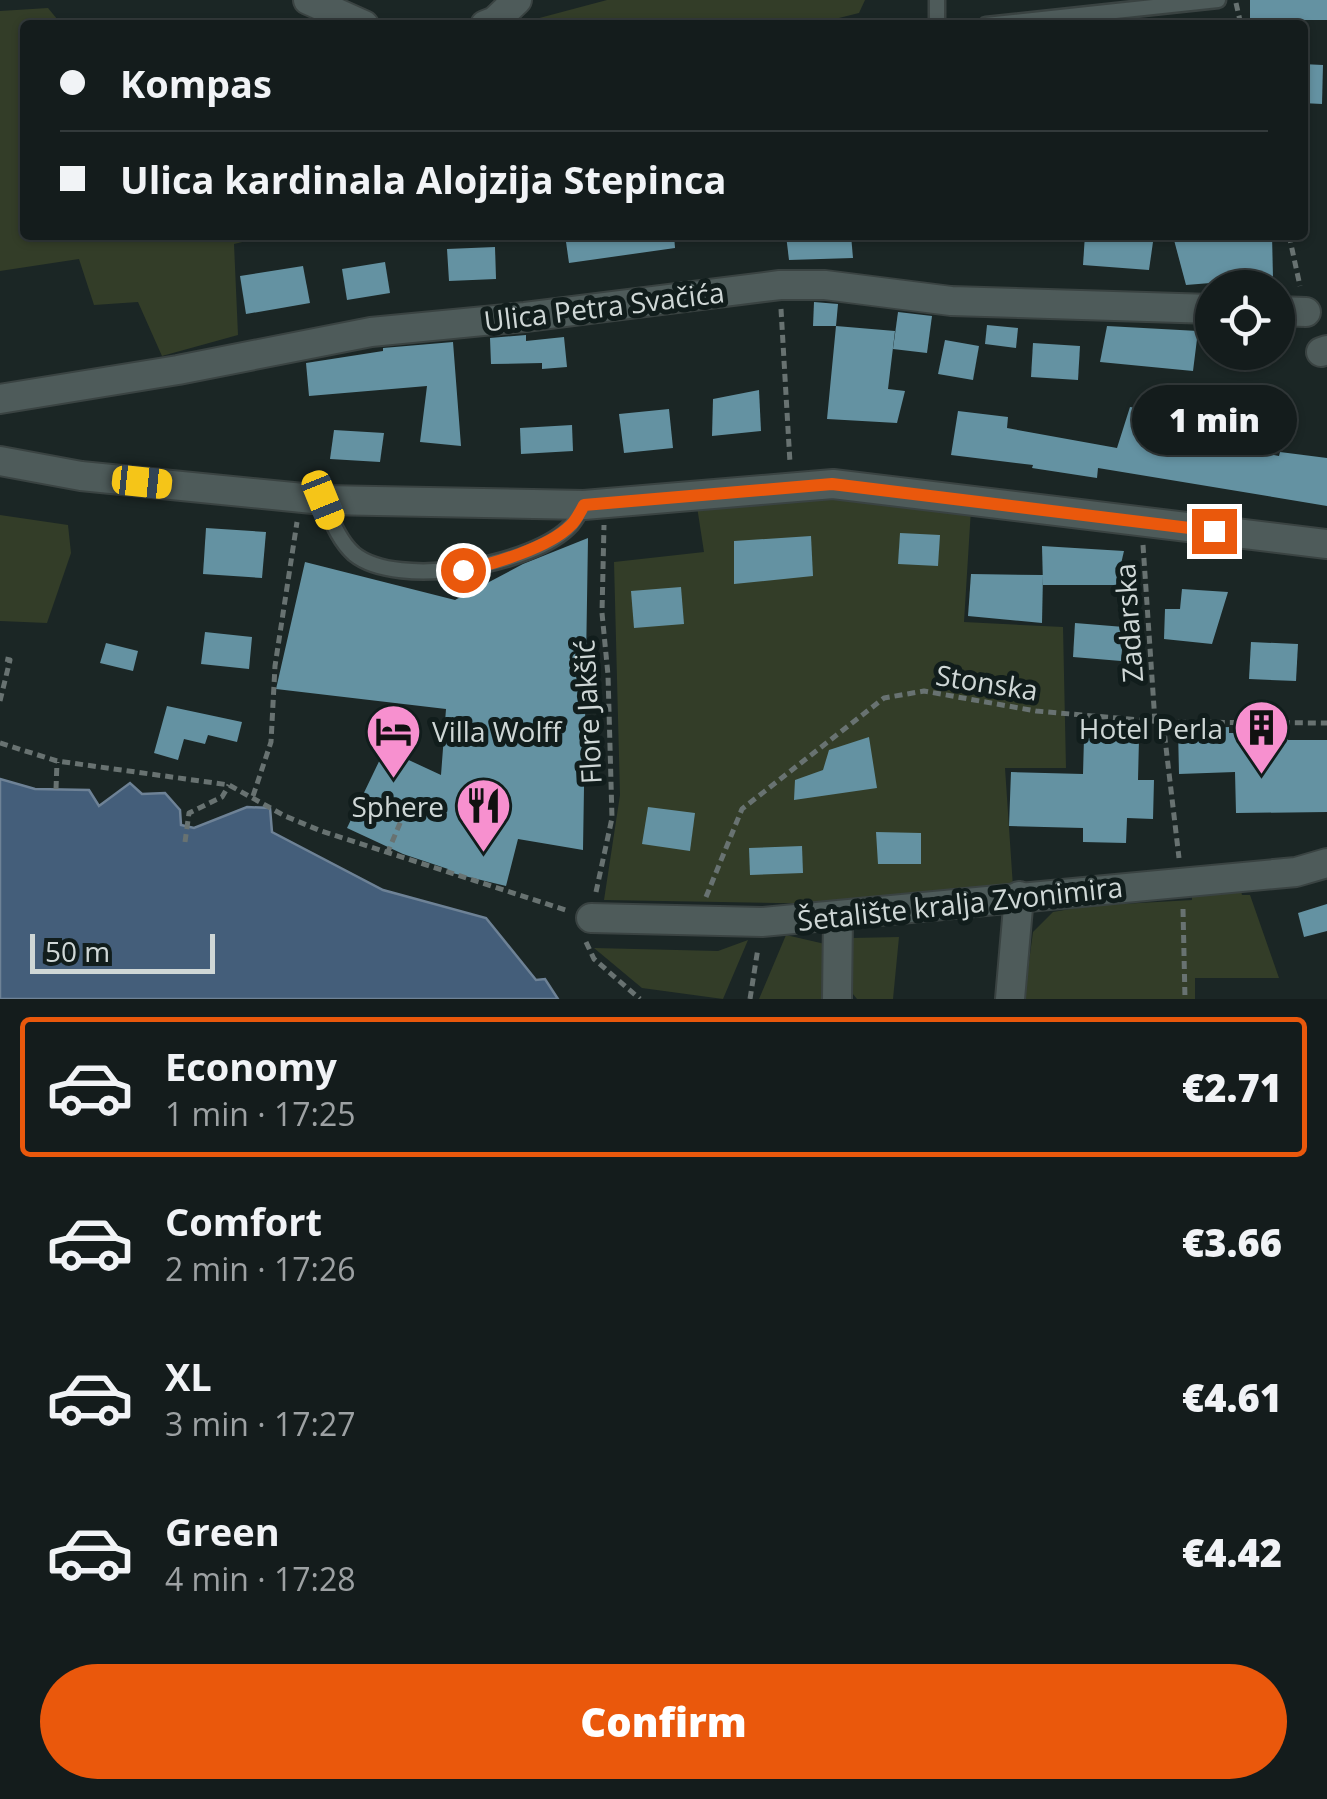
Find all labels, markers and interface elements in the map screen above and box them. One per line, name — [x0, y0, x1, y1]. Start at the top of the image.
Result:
text: Kompas — [120, 57, 272, 109]
text: Ulica kardinala Alojzija Stepinca — [120, 153, 727, 205]
map controls — [1195, 270, 1295, 370]
button: locate — [1195, 270, 1295, 370]
street label: Ulica Petra Svačića — [482, 272, 726, 340]
callout: 1 min — [1132, 386, 1296, 456]
text: 1 min — [1169, 398, 1260, 441]
car — [111, 464, 173, 500]
car — [298, 467, 348, 533]
route end — [1192, 509, 1237, 554]
route start — [441, 548, 486, 593]
street label: Zadarska — [1105, 562, 1151, 684]
street label: Flore Jakšić — [564, 639, 610, 785]
street label: Stonska — [933, 655, 1041, 709]
building icon: Hotel Perla — [1232, 698, 1292, 777]
hotel icon: Villa Wolff — [363, 701, 423, 780]
place label: Hotel Perla — [1079, 709, 1223, 747]
place label: Villa Wolff — [432, 712, 563, 750]
restaurant icon: Sphere — [453, 776, 513, 855]
place label: Sphere — [351, 787, 444, 825]
street label: Šetalište kralja Zvonimira — [795, 867, 1125, 939]
scale bar — [30, 929, 215, 974]
text: 50 m — [45, 932, 110, 970]
text: Economy — [165, 1040, 337, 1092]
icon: car — [45, 1042, 135, 1132]
text: €2.71 — [1182, 1061, 1282, 1113]
text: 1 min · 17:25 — [165, 1092, 356, 1135]
text: Comfort — [165, 1195, 322, 1247]
icon: car — [45, 1197, 135, 1287]
text: €3.66 — [1182, 1216, 1282, 1268]
text: 2 min · 17:26 — [165, 1247, 356, 1290]
text: XL — [165, 1350, 212, 1402]
icon: car — [45, 1352, 135, 1442]
text: €4.61 — [1182, 1371, 1282, 1423]
text: 3 min · 17:27 — [165, 1402, 356, 1445]
text: Green — [165, 1505, 280, 1557]
icon: car — [45, 1507, 135, 1597]
text: €4.42 — [1182, 1526, 1282, 1578]
text: 4 min · 17:28 — [165, 1557, 356, 1600]
button: Confirm — [40, 1664, 1287, 1779]

